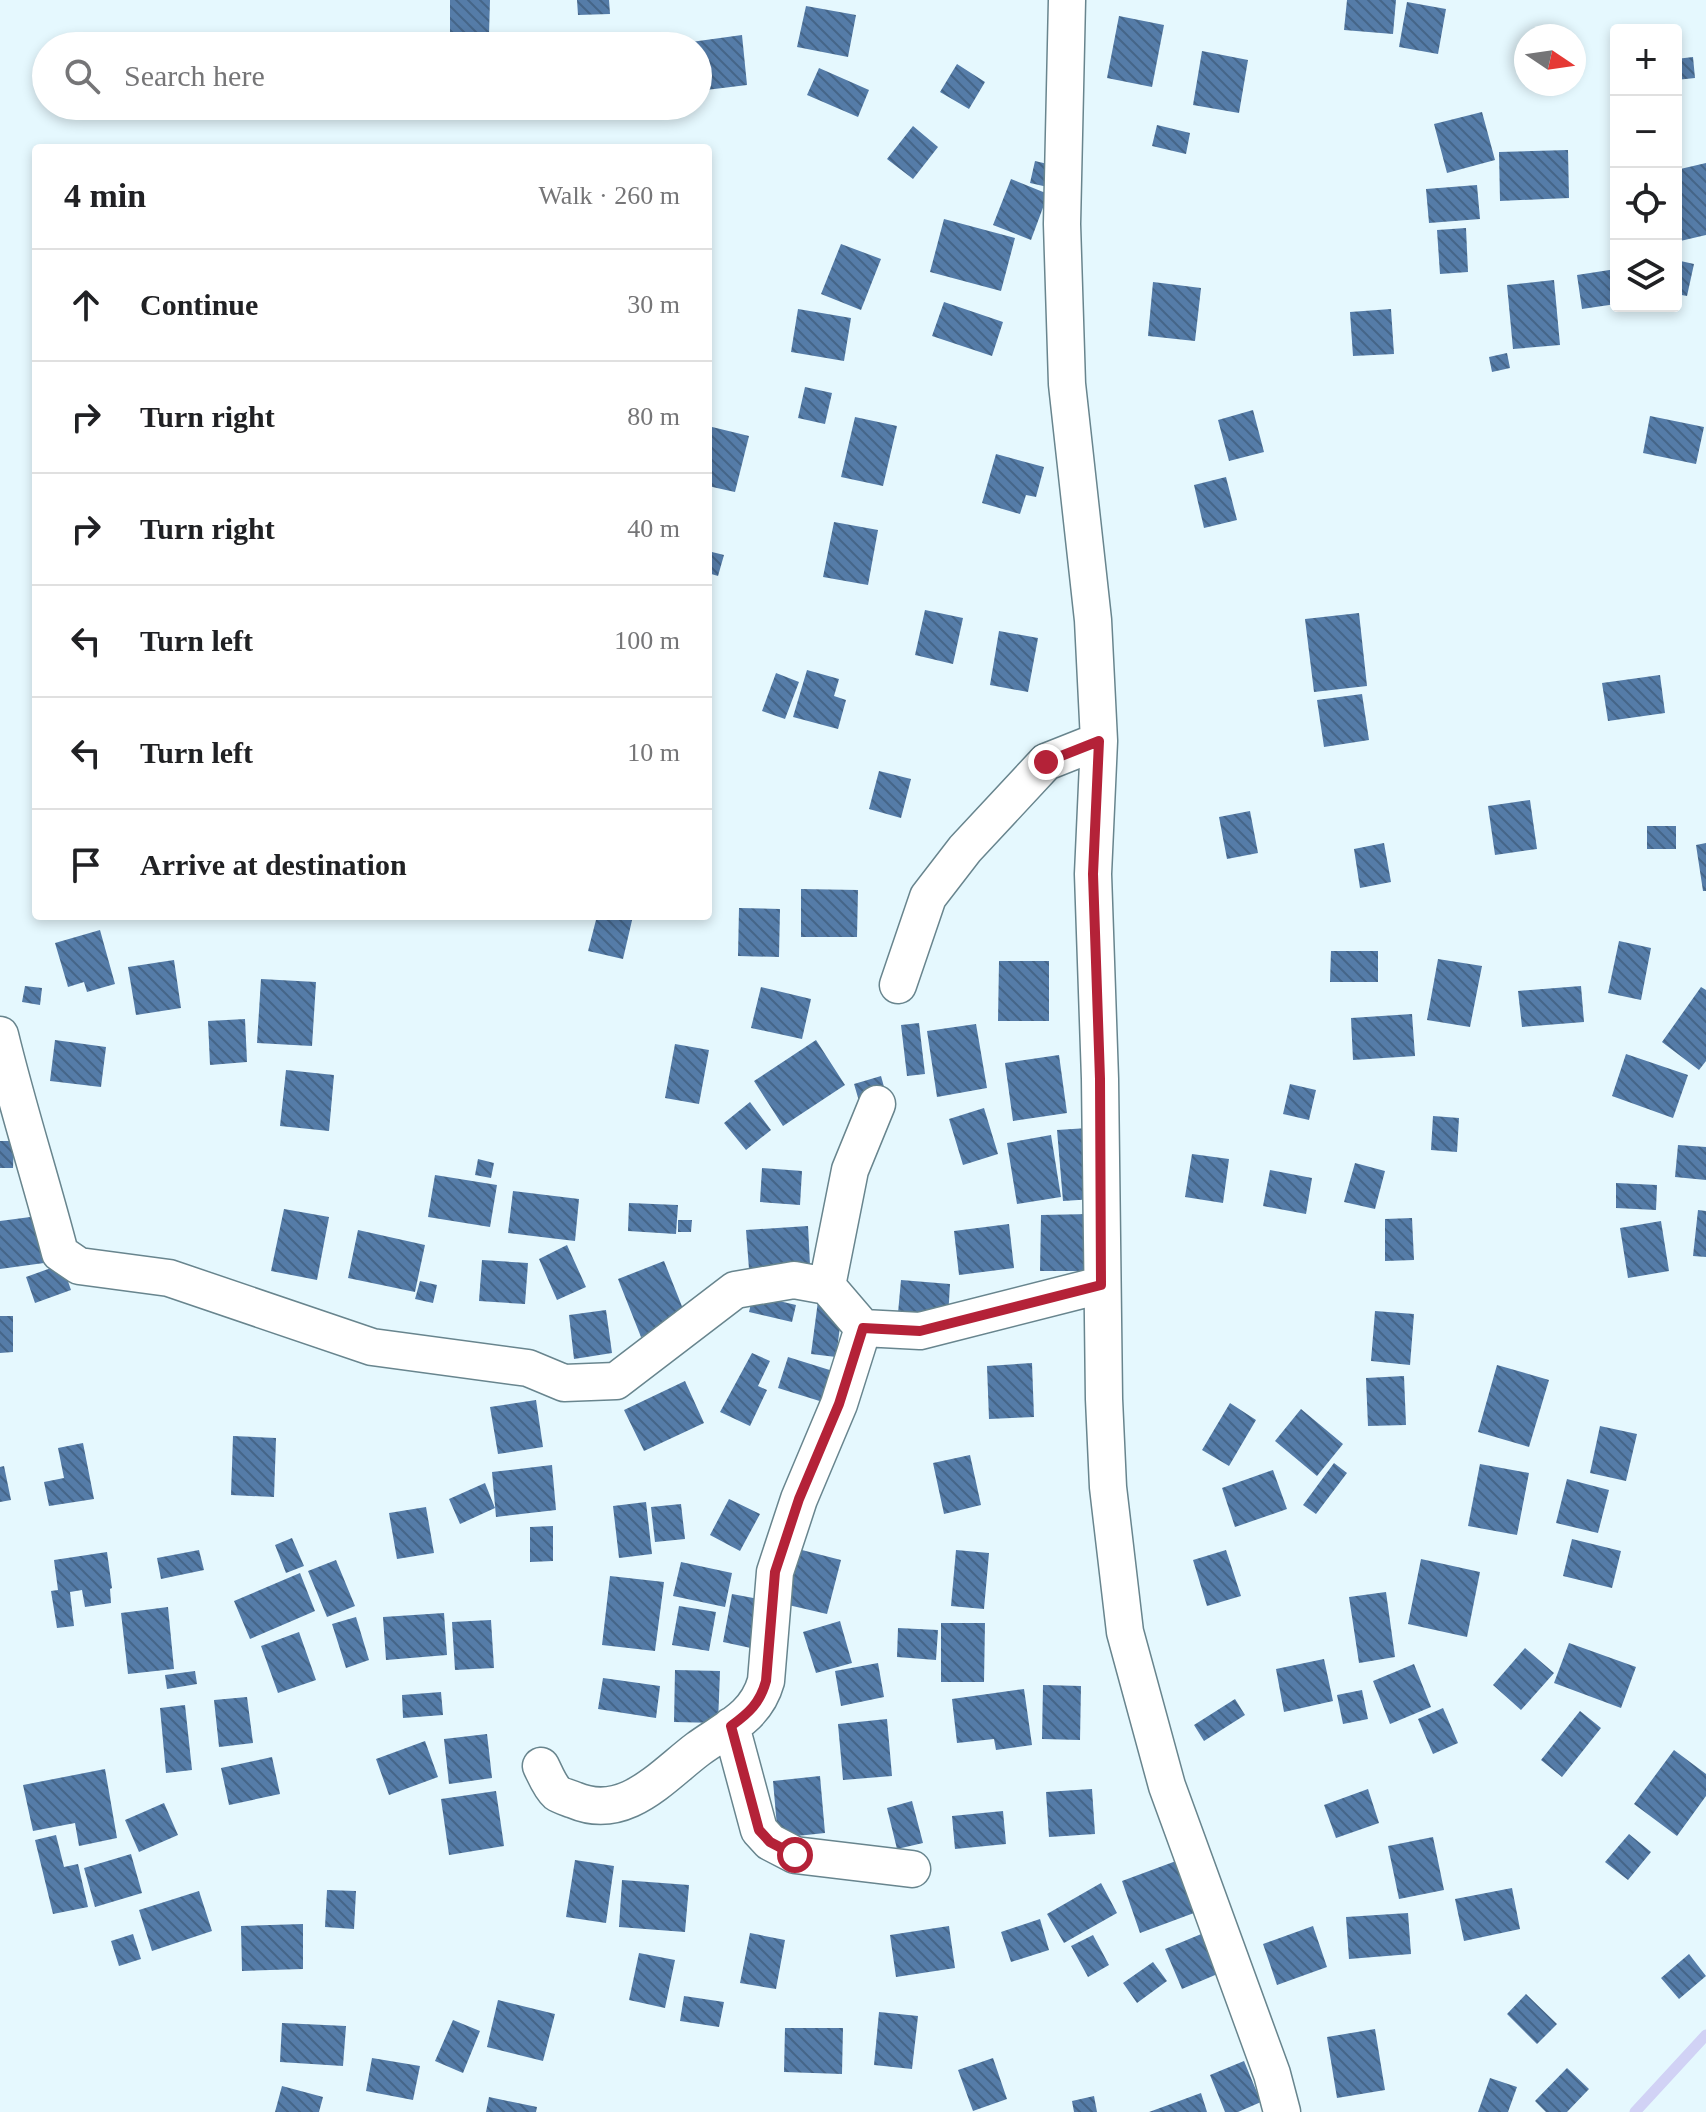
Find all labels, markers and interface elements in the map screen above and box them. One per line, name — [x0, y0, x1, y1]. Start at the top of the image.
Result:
north arrow — [1514, 24, 1586, 96]
map controls — [1610, 24, 1682, 312]
button: + — [1610, 24, 1682, 96]
search box — [32, 32, 712, 120]
icon: search — [60, 54, 104, 98]
text: Search here — [124, 59, 265, 92]
button: − — [1610, 96, 1682, 168]
button: locate — [1610, 168, 1682, 240]
text: 4 min — [64, 177, 146, 214]
text: Walk · 260 m — [538, 181, 680, 210]
button: layers — [1610, 240, 1682, 312]
icon: ahead — [64, 283, 108, 327]
text: Continue — [140, 288, 258, 321]
text: 30 m — [627, 290, 680, 319]
icon: right — [64, 395, 108, 439]
text: Turn right — [140, 400, 275, 433]
text: 80 m — [627, 402, 680, 431]
icon: right — [64, 507, 108, 551]
text: Turn right — [140, 512, 275, 545]
text: 40 m — [627, 514, 680, 543]
icon: left — [64, 619, 108, 663]
text: Turn left — [140, 624, 253, 657]
text: 100 m — [614, 626, 680, 655]
icon: left — [64, 731, 108, 775]
text: Turn left — [140, 736, 253, 769]
text: 10 m — [627, 738, 680, 767]
route end — [1028, 744, 1064, 780]
icon: arrive — [64, 843, 108, 887]
text: Arrive at destination — [140, 848, 407, 881]
route start — [777, 1837, 813, 1873]

